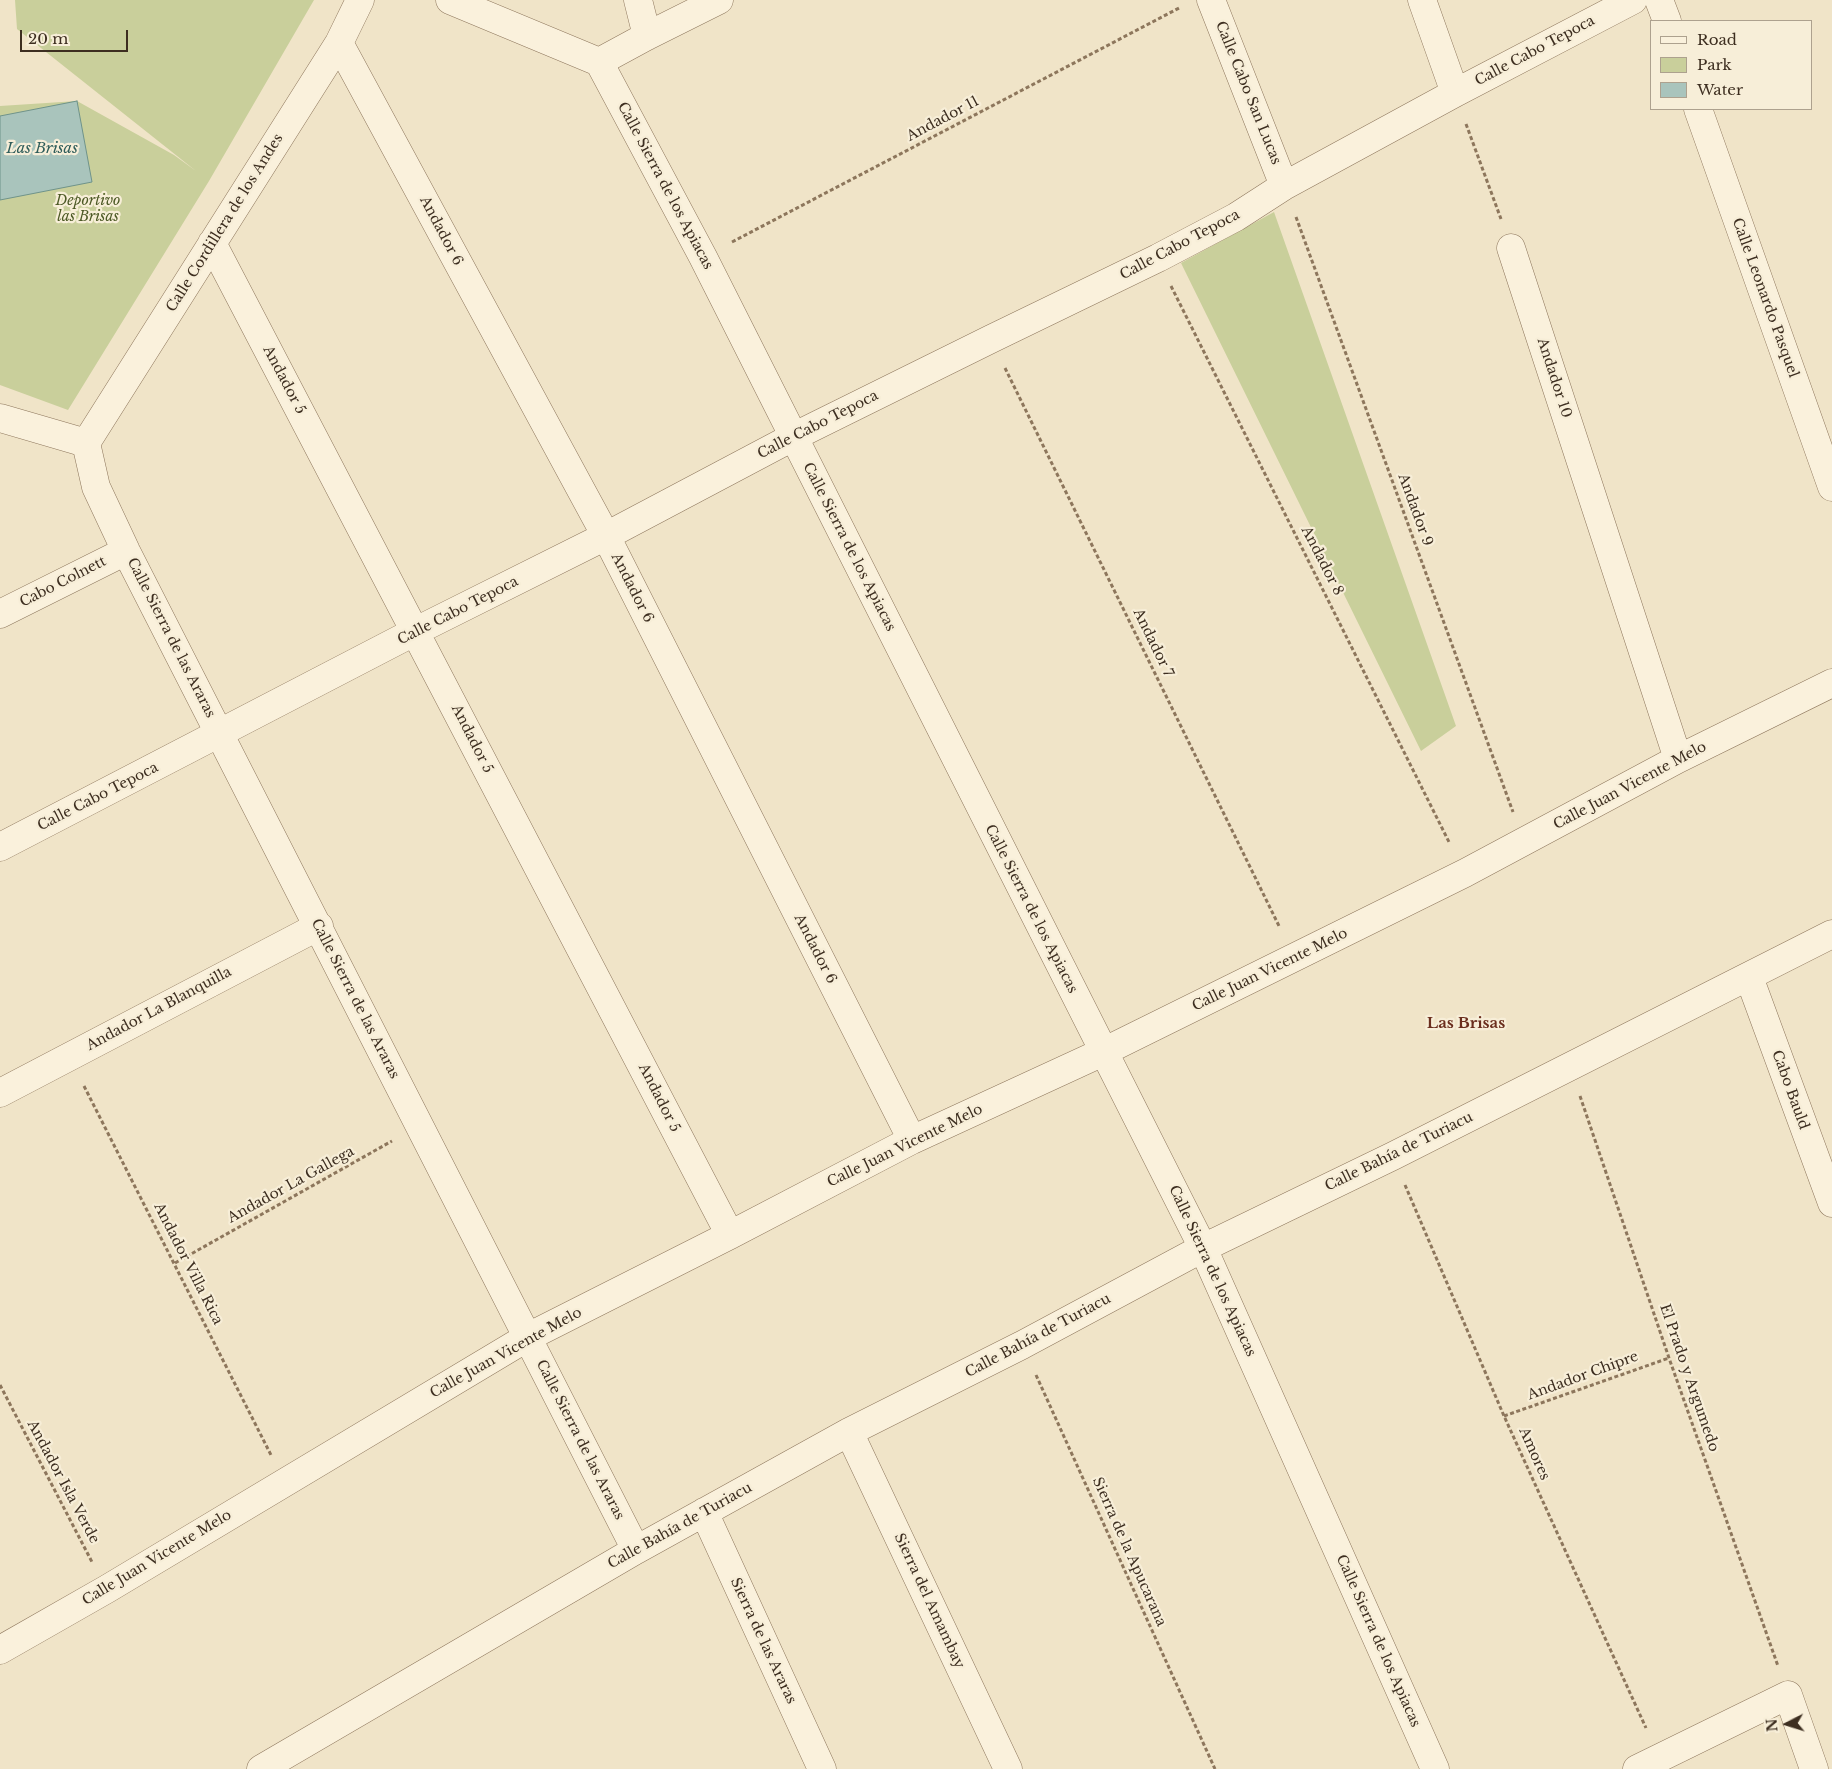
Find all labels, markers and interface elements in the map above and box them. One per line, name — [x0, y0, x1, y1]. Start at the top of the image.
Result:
street label: Calle Cabo Tepoca — [1472, 12, 1598, 90]
street label: Calle Cabo San Lucas — [1212, 19, 1284, 167]
scale bar — [22, 20, 130, 52]
legend — [1650, 20, 1812, 110]
text: 20 m — [28, 29, 68, 48]
text: Road — [1697, 30, 1737, 49]
text: Park — [1697, 55, 1732, 74]
text: Water — [1697, 80, 1743, 99]
street label: Andador 11 — [904, 93, 982, 145]
street label: Calle Sierra de los Apiacas — [614, 99, 716, 273]
street label: Calle Cordillera de los Andes — [163, 131, 287, 315]
water label: Las Brisas — [6, 140, 78, 158]
park label: Deportivo las Brisas — [56, 193, 120, 226]
street label: Andador 6 — [416, 194, 466, 268]
street label: Calle Cabo Tepoca — [1117, 206, 1243, 284]
street label: Calle Leonardo Pasquel — [1728, 216, 1802, 380]
street label: Andador 10 — [1533, 336, 1575, 420]
street label: Andador 5 — [259, 343, 309, 417]
street label: Calle Cabo Tepoca — [755, 387, 881, 463]
street label: Calle Sierra de los Apiacas — [799, 460, 899, 634]
street label: Andador 9 — [1394, 471, 1436, 549]
street label: Andador 8 — [1297, 524, 1347, 598]
street label: Andador 6 — [607, 550, 657, 626]
street label: Cabo Colnett — [17, 553, 109, 611]
street label: Calle Sierra de las Araras — [123, 555, 219, 721]
street label: Calle Cabo Tepoca — [395, 573, 521, 649]
street label: Andador 7 — [1129, 606, 1177, 680]
street label: Andador 5 — [448, 702, 496, 776]
street label: Calle Juan Vicente Melo — [1551, 738, 1709, 834]
street label: Calle Cabo Tepoca — [35, 759, 161, 835]
street label: Calle Sierra de los Apiacas — [981, 822, 1081, 996]
street label: Andador 6 — [790, 911, 840, 987]
street label: Calle Sierra de las Araras — [307, 916, 403, 1082]
street label: Calle Juan Vicente Melo — [1190, 925, 1350, 1015]
street label: Andador La Blanquilla — [84, 964, 234, 1054]
district label: Las Brisas — [1427, 1015, 1505, 1033]
street label: Cabo Bauld — [1768, 1048, 1812, 1132]
street label: Andador 5 — [635, 1061, 683, 1135]
street label: Calle Juan Vicente Melo — [825, 1101, 985, 1191]
street label: Calle Bahía de Turiacu — [1322, 1109, 1476, 1195]
street label: Andador La Gallega — [225, 1143, 357, 1227]
street label: Calle Sierra de los Apiacas — [1165, 1183, 1259, 1359]
street label: Andador Villa Rica — [150, 1200, 226, 1328]
street label: Calle Bahía de Turiacu — [962, 1291, 1114, 1381]
street label: El Prado y Argumedo — [1656, 1302, 1722, 1454]
street label: Calle Juan Vicente Melo — [427, 1304, 585, 1402]
street label: Andador Chipre — [1525, 1348, 1641, 1404]
street label: Calle Sierra de las Araras — [532, 1357, 628, 1523]
street label: Andador Isla Verde — [23, 1417, 103, 1547]
street label: Amores — [1515, 1425, 1553, 1483]
street label: Sierra de la Apucarana — [1088, 1475, 1170, 1629]
street label: Calle Bahía de Turiacu — [605, 1479, 755, 1573]
street label: Calle Juan Vicente Melo — [79, 1507, 235, 1609]
street label: Sierra del Amambay — [890, 1531, 968, 1671]
street label: Calle Sierra de los Apiacas — [1332, 1552, 1424, 1730]
street label: Sierra de las Araras — [726, 1575, 800, 1707]
north arrow — [1762, 1699, 1812, 1749]
text: N — [1763, 1718, 1782, 1733]

